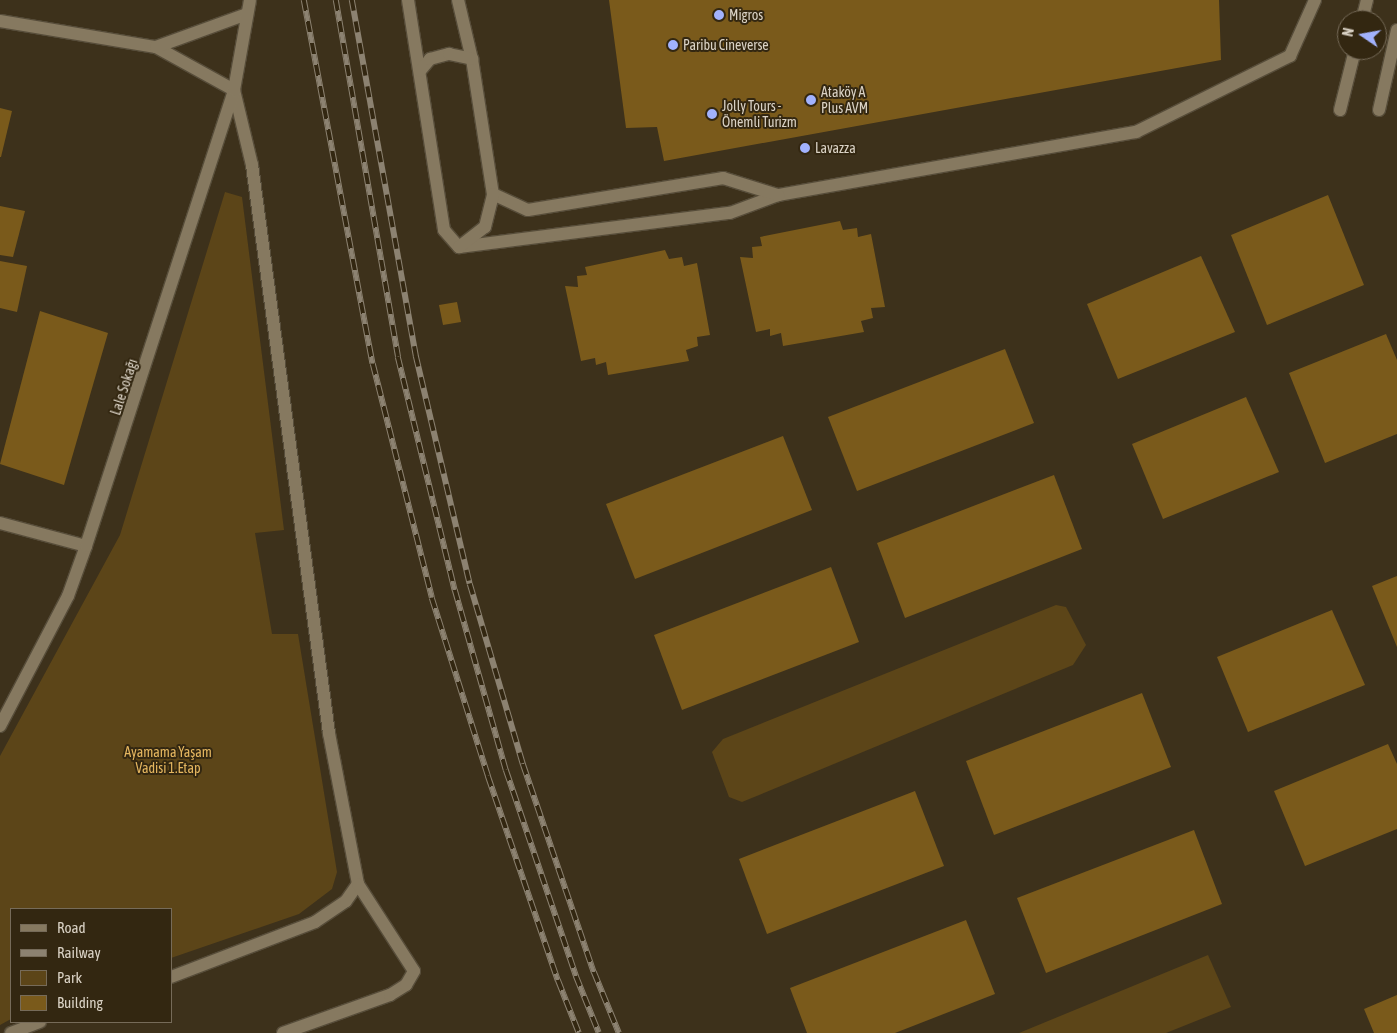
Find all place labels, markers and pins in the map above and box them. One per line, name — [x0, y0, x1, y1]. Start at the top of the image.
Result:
place label: Migros — [729, 7, 763, 23]
marker: Migros — [713, 9, 725, 21]
place label: Paribu Cineverse — [683, 37, 769, 53]
marker: Paribu Cineverse — [667, 39, 679, 51]
place label: Ataköy A Plus AVM — [821, 84, 868, 116]
marker: Ataköy A Plus AVM — [805, 94, 817, 106]
place label: Jolly Tours - Önemli Turizm — [722, 98, 797, 130]
marker: Jolly Tours - Önemli Turizm — [706, 108, 718, 120]
place label: Lavazza — [815, 140, 856, 156]
marker: Lavazza — [799, 142, 811, 154]

